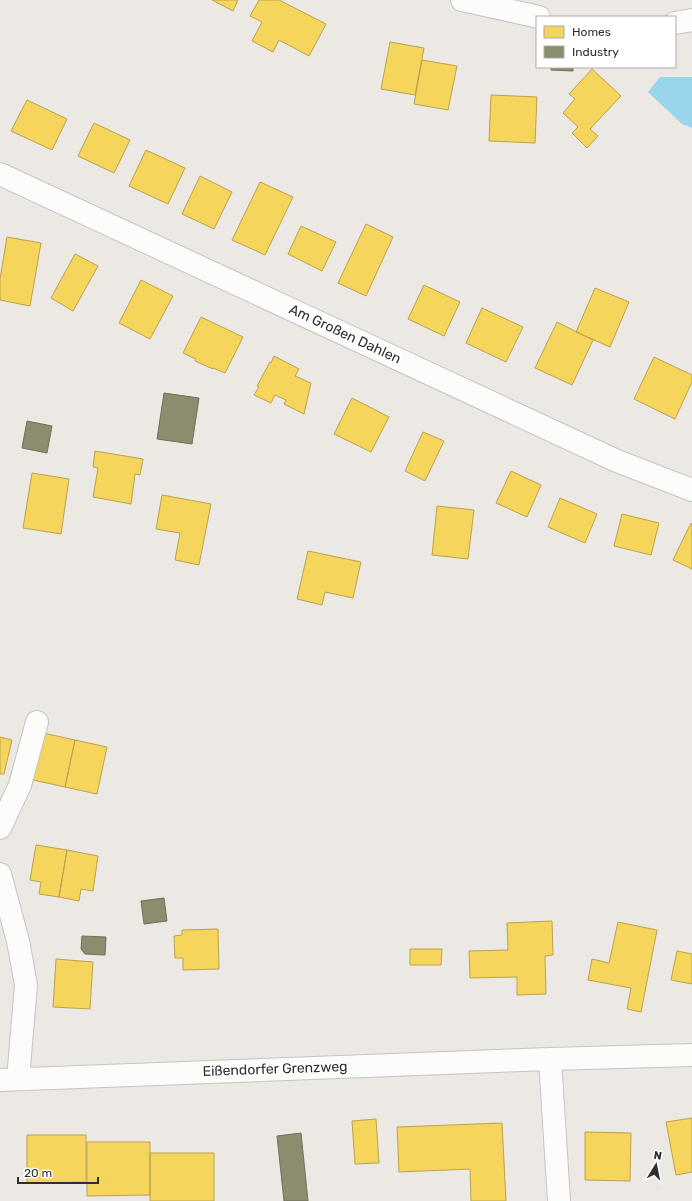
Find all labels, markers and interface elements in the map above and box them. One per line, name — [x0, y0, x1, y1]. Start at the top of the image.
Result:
legend — [536, 16, 676, 68]
text: Homes — [572, 25, 611, 39]
text: Industry — [572, 45, 619, 59]
street label: Am Großen Dahlen — [286, 301, 404, 367]
street label: Eißendorfer Grenzweg — [202, 1058, 348, 1080]
north arrow — [636, 1145, 676, 1185]
text: N — [653, 1149, 663, 1163]
scale bar — [18, 1159, 98, 1185]
text: 20 m — [24, 1166, 52, 1180]

